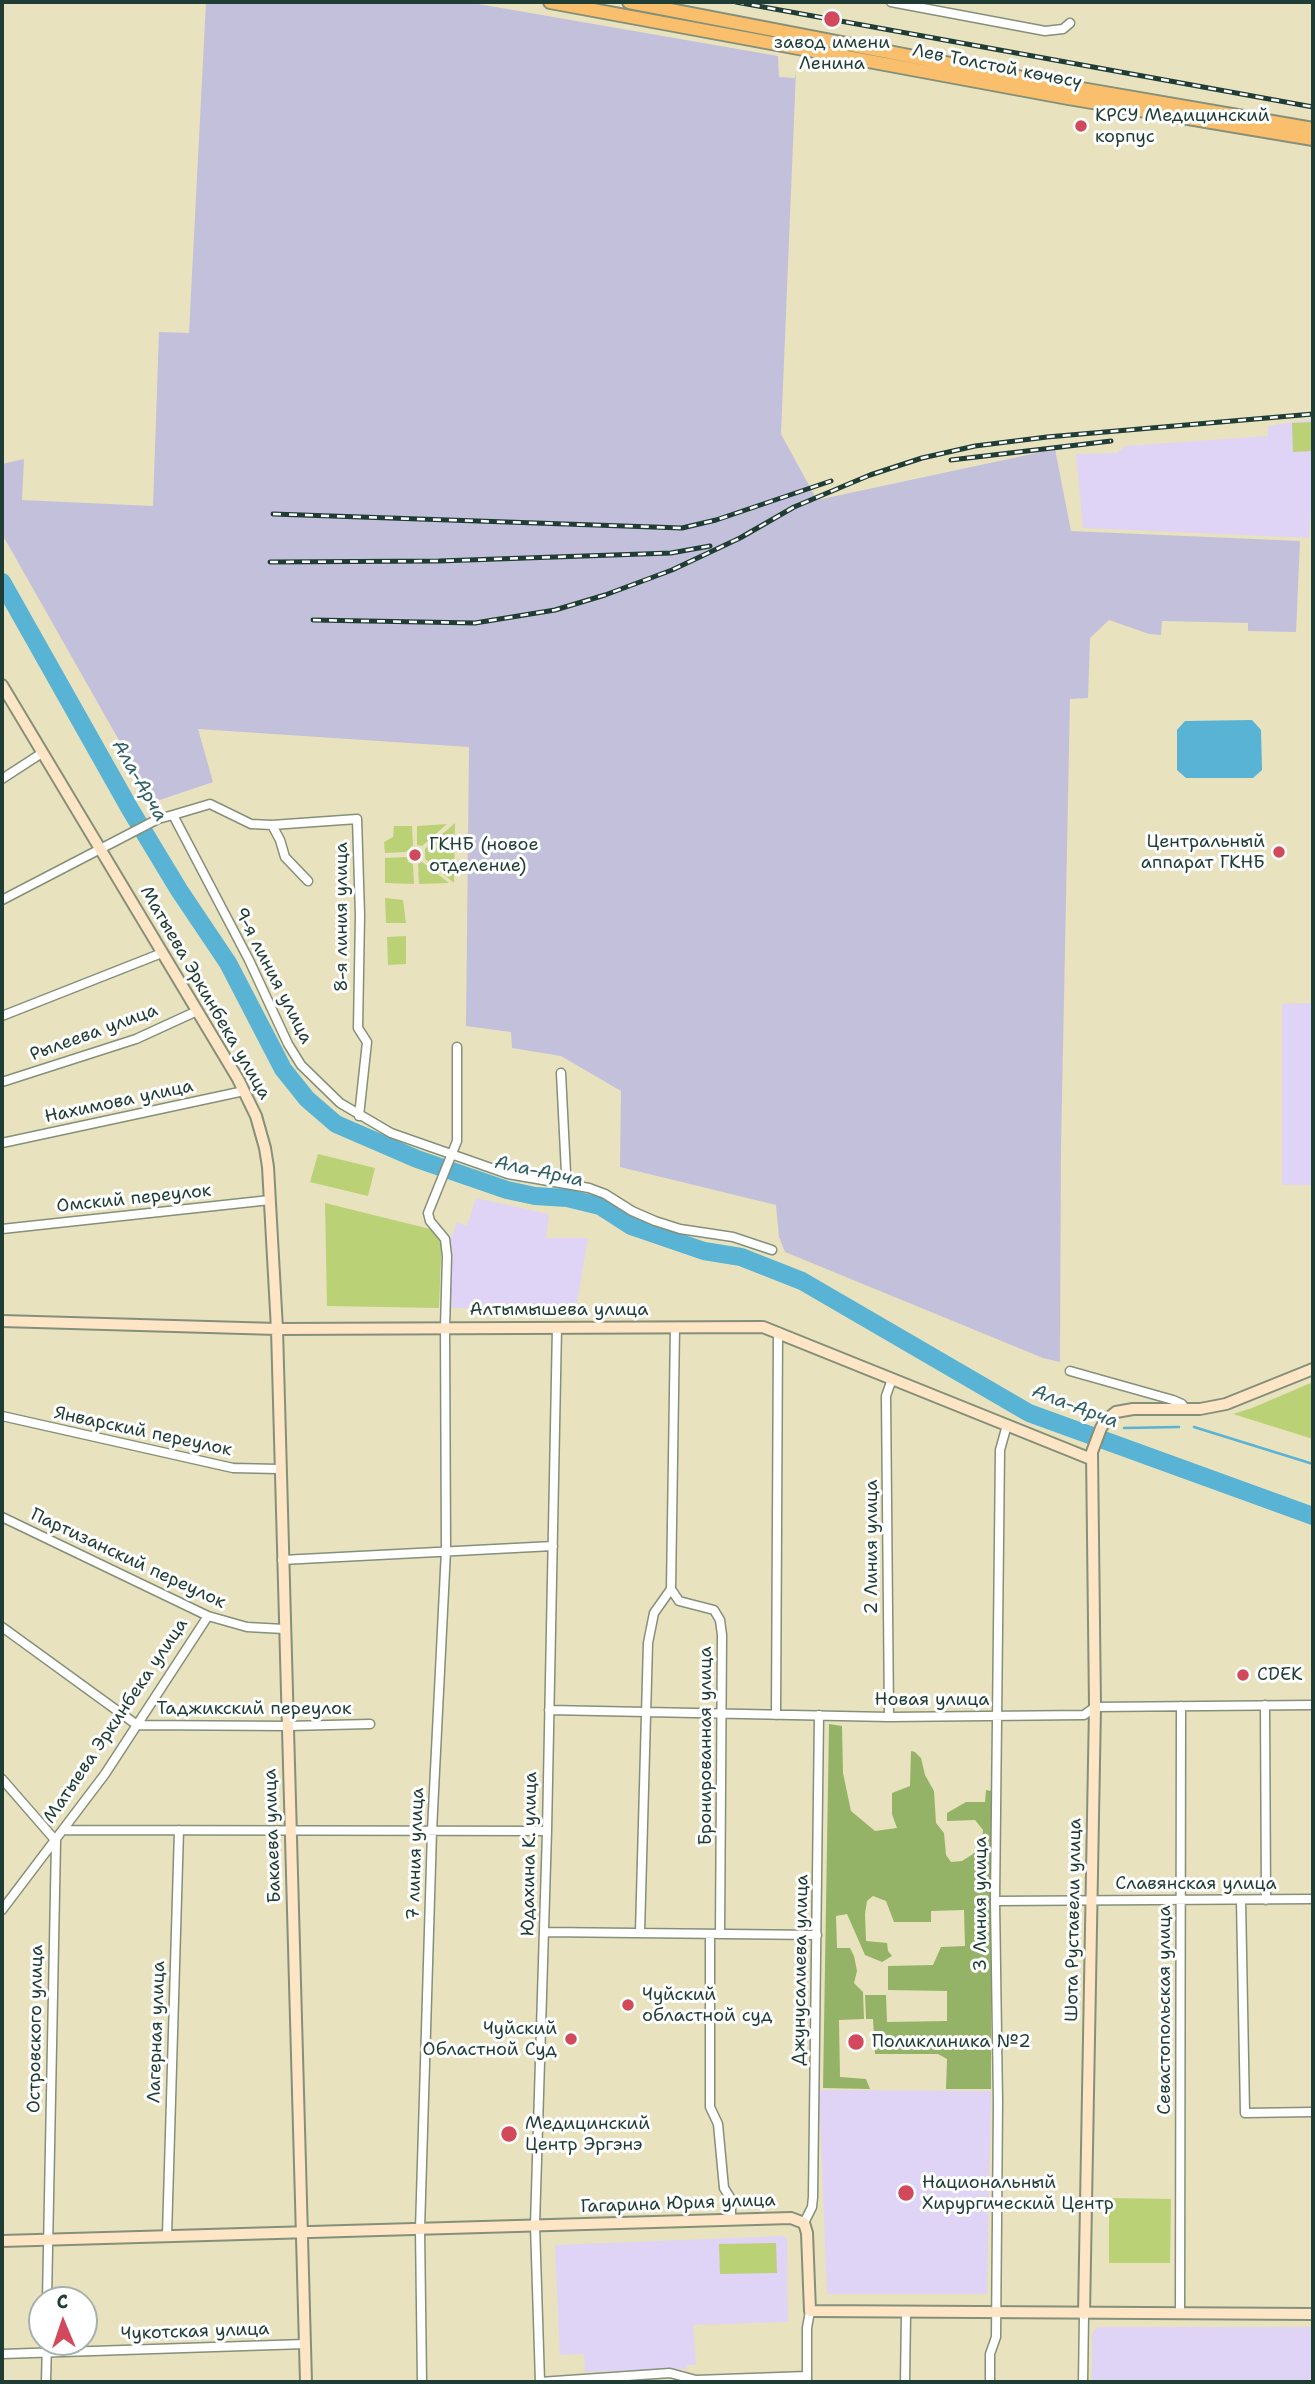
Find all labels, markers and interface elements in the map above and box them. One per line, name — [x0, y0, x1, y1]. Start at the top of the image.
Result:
marker: завод имени Ленина — [822, 9, 842, 29]
place label: завод имени Ленина — [774, 32, 890, 74]
street label: Лев Толстой көчөсү — [911, 40, 1083, 94]
place label: КРСУ Медицинский корпус — [1095, 105, 1270, 148]
marker: КРСУ Медицинский корпус — [1073, 118, 1089, 134]
water label: Ала-Арча — [107, 736, 171, 826]
place label: Центральный аппарат ГКНБ — [1141, 831, 1265, 874]
place label: ГКНБ (новое отделение) — [429, 834, 539, 876]
street label: 8-я линия улица — [331, 842, 353, 992]
marker: Центральный аппарат ГКНБ — [1271, 844, 1287, 860]
marker: ГКНБ (новое отделение) — [407, 847, 423, 863]
street label: Матыева Эркинбека улица — [135, 883, 275, 1103]
street label: 9-я линия улица — [229, 904, 317, 1048]
street label: Рылеева улица — [27, 1000, 161, 1066]
street label: Нахимова улица — [43, 1076, 195, 1128]
water label: Ала-Арча — [492, 1151, 586, 1193]
street label: Омский переулок — [55, 1180, 213, 1218]
street label: Алтымышева улица — [470, 1299, 648, 1321]
water label: Ала-Арча — [1029, 1380, 1121, 1434]
street label: Январский переулок — [52, 1403, 234, 1461]
street label: 2 Линия улица — [861, 1480, 883, 1614]
street label: Партизанский переулок — [27, 1504, 229, 1614]
street label: Матыева Эркинбека улица — [39, 1614, 193, 1828]
street label: Бронированная улица — [695, 1646, 717, 1846]
place label: CDEK — [1257, 1664, 1303, 1686]
marker: CDEK — [1235, 1667, 1251, 1683]
street label: Новая улица — [875, 1689, 989, 1711]
street label: Таджикский переулок — [156, 1698, 352, 1720]
street label: Бакаева улица — [260, 1768, 286, 1904]
street label: Юдахина К. улица — [518, 1772, 542, 1936]
street label: 7 линия улица — [403, 1787, 429, 1921]
street label: Шота Руставели улица — [1061, 1818, 1087, 2022]
street label: 3 Линия улица — [970, 1837, 992, 1971]
street label: Славянская улица — [1115, 1873, 1277, 1895]
street label: Джунусалиева улица — [789, 1874, 813, 2066]
street label: Севастопольская улица — [1154, 1905, 1176, 2115]
street label: Островского улица — [24, 1945, 48, 2113]
street label: Лагерная улица — [144, 1961, 170, 2103]
place label: Чуйский областной суд — [642, 1984, 772, 2026]
marker: Чуйский областной суд — [620, 1997, 636, 2013]
place label: Чуйский Областной Суд — [423, 2018, 557, 2060]
marker: Чуйский Областной Суд — [563, 2031, 579, 2047]
place label: Поликлиника №2 — [872, 2031, 1031, 2053]
marker: Поликлиника №2 — [846, 2032, 866, 2052]
place label: Медицинский Центр Эргэнэ — [525, 2113, 650, 2156]
marker: Медицинский Центр Эргэнэ — [499, 2124, 519, 2144]
place label: Национальный Хирургический Центр — [922, 2172, 1114, 2214]
marker: Национальный Хирургический Центр — [896, 2183, 916, 2203]
street label: Гагарина Юрия улица — [580, 2190, 776, 2218]
north arrow — [28, 2286, 98, 2356]
text: С — [56, 2289, 69, 2314]
street label: Чукотская улица — [120, 2319, 270, 2345]

